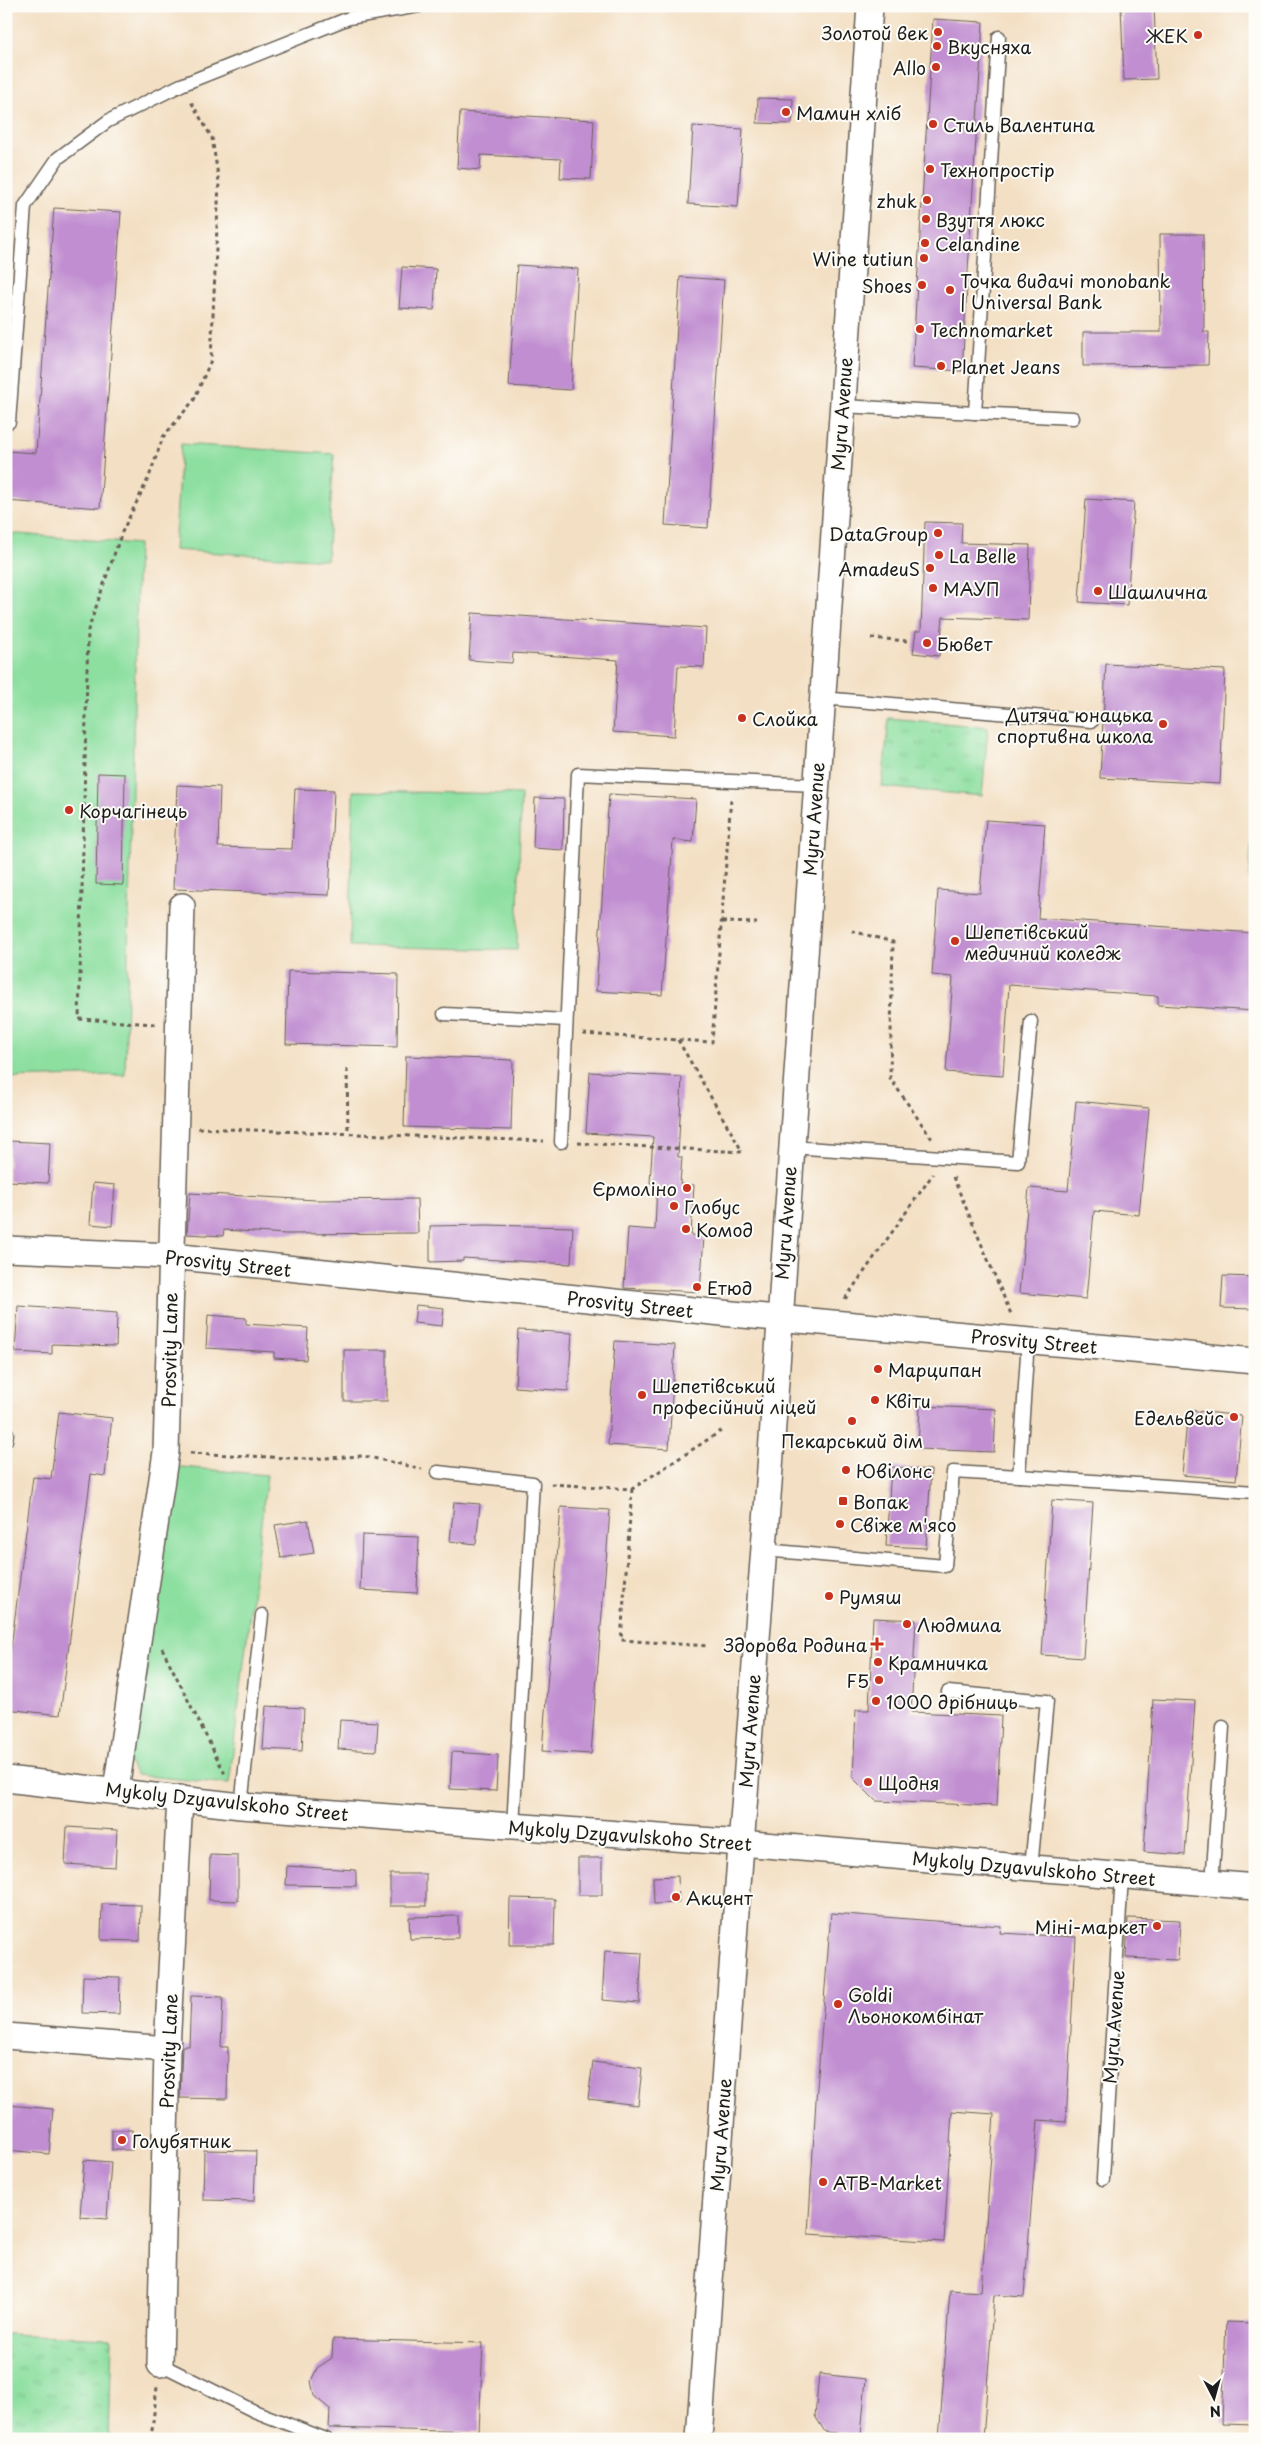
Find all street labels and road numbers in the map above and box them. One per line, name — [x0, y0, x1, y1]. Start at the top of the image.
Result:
street label: Myru Avenue — [824, 356, 858, 472]
street label: Myru Avenue — [796, 761, 830, 877]
street label: Myru Avenue — [768, 1165, 802, 1281]
street label: Prosvity Street — [163, 1243, 293, 1283]
street label: Prosvity Street — [565, 1284, 695, 1324]
street label: Prosvity Lane — [154, 1292, 184, 1408]
street label: Prosvity Street — [970, 1322, 1098, 1360]
street label: Myru Avenue — [732, 1673, 766, 1789]
street label: Mykoly Dzyavulskoho Street — [104, 1775, 350, 1827]
street label: Mykoly Dzyavulskoho Street — [507, 1813, 753, 1857]
street label: Mykoly Dzyavulskoho Street — [911, 1844, 1157, 1892]
street label: Myru Avenue — [1096, 1969, 1130, 2085]
street label: Prosvity Lane — [152, 1993, 184, 2109]
street label: Myru Avenue — [703, 2077, 737, 2193]

